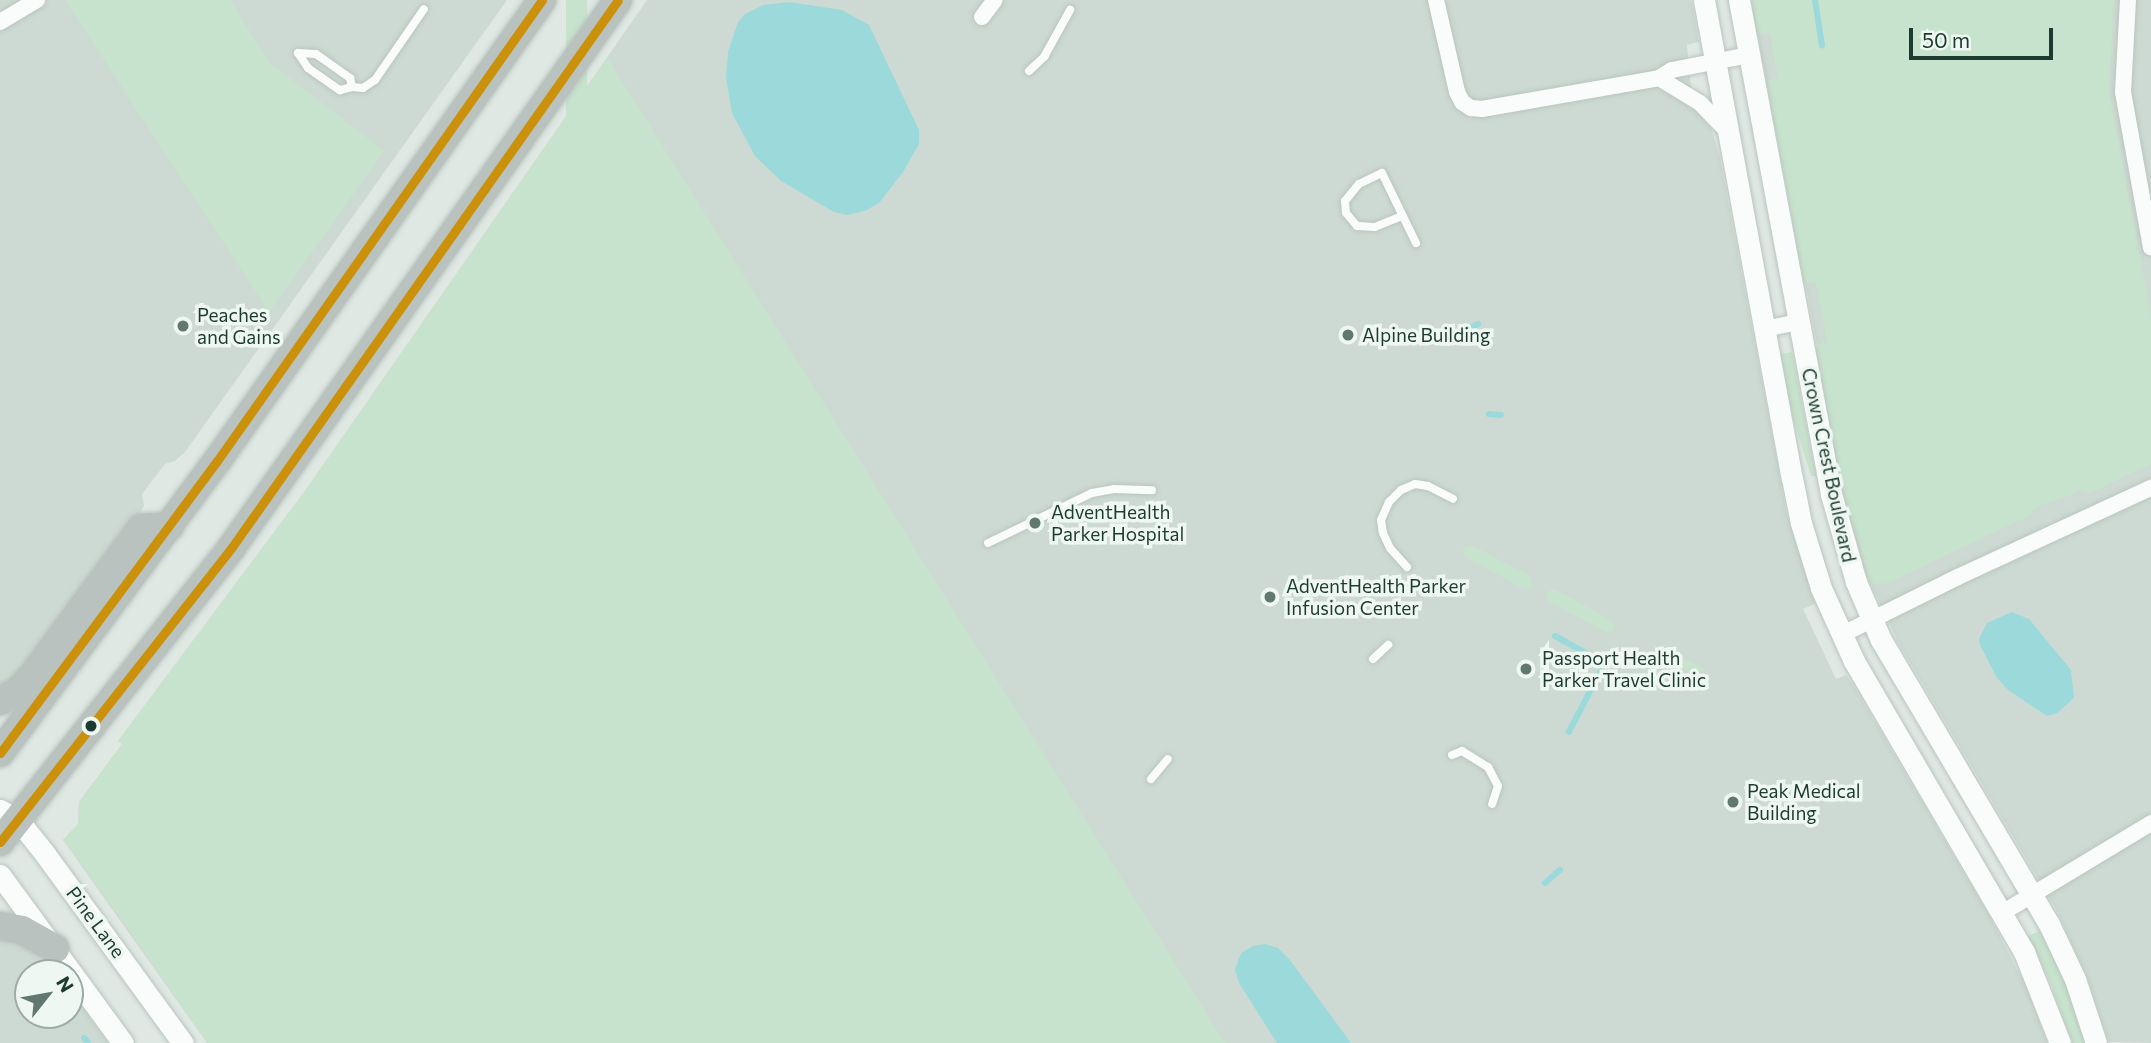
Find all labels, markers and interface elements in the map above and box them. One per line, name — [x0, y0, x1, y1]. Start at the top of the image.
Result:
scale bar — [1913, 14, 2056, 58]
text: 50 m — [1922, 27, 1970, 52]
place label: Peaches and Gains — [197, 304, 281, 348]
marker: Peaches and Gains — [175, 318, 191, 334]
place label: Alpine Building — [1362, 324, 1490, 346]
marker: Alpine Building — [1340, 327, 1356, 343]
street label: Crown Crest Boulevard — [1797, 366, 1861, 564]
place label: AdventHealth Parker Hospital — [1051, 501, 1184, 545]
marker: AdventHealth Parker Hospital — [1025, 513, 1045, 533]
place label: AdventHealth Parker Infusion Center — [1286, 575, 1466, 619]
marker: AdventHealth Parker Infusion Center — [1260, 587, 1280, 607]
place label: Passport Health Parker Travel Clinic — [1542, 647, 1706, 691]
marker: Passport Health Parker Travel Clinic — [1516, 659, 1536, 679]
unlabelled marker — [84, 719, 98, 733]
place label: Peak Medical Building — [1747, 780, 1861, 824]
marker: Peak Medical Building — [1725, 794, 1741, 810]
street label: Pine Lane — [62, 882, 130, 962]
north arrow — [14, 959, 84, 1029]
text: N — [52, 972, 79, 996]

